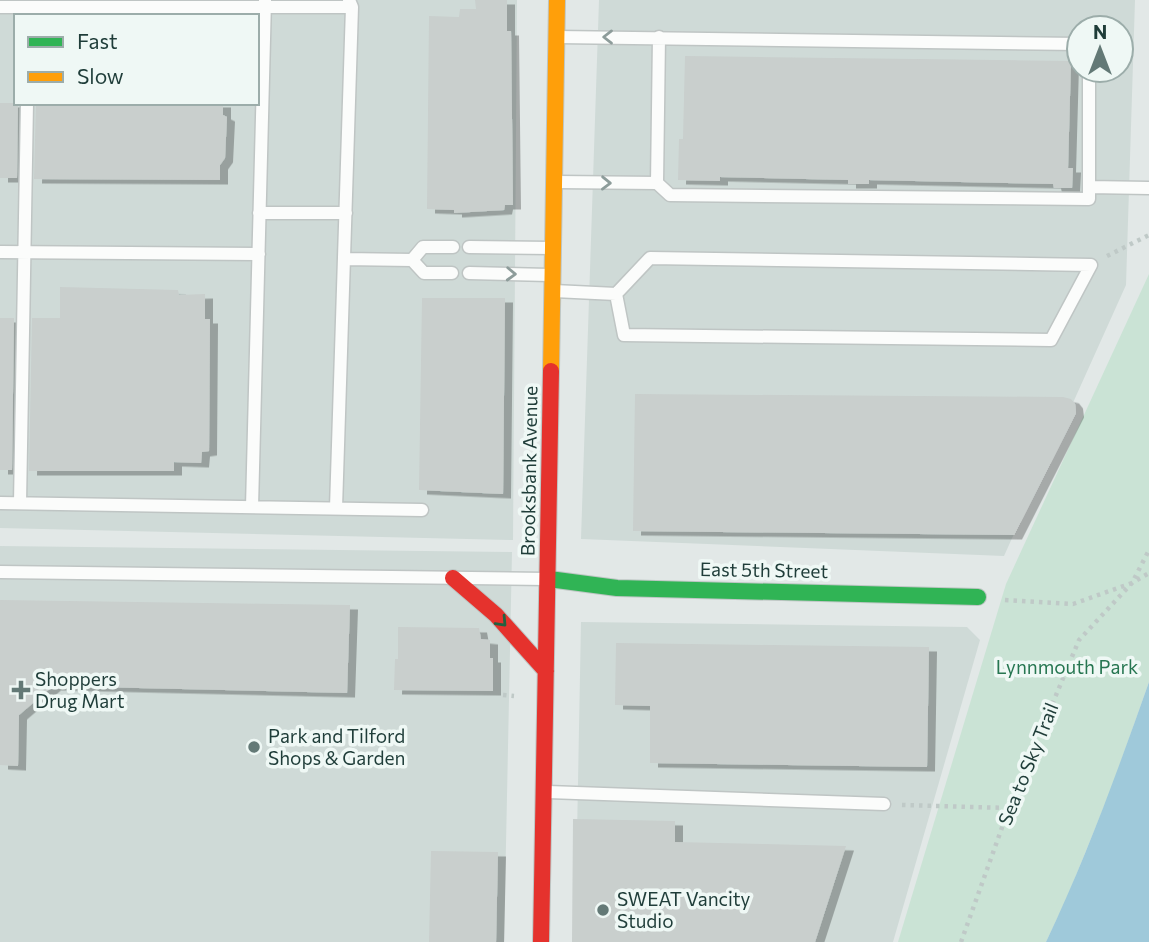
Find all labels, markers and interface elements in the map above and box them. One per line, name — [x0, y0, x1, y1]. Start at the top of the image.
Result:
legend — [14, 14, 259, 105]
north arrow — [1065, 14, 1135, 84]
text: N — [1093, 20, 1107, 43]
text: Fast — [77, 28, 118, 53]
one-way arrow — [602, 29, 613, 45]
text: Slow — [77, 63, 124, 88]
one-way arrow — [601, 175, 612, 190]
one-way arrow — [507, 266, 517, 282]
street label: Brooksbank Avenue — [516, 386, 541, 556]
street label: East 5th Street — [700, 557, 828, 582]
one-way arrow — [494, 614, 506, 627]
park label: Lynnmouth Park — [996, 655, 1138, 678]
place label: Shoppers Drug Mart — [35, 667, 125, 712]
marker: Shoppers Drug Mart — [13, 682, 29, 698]
street label: Sea to Sky Trail — [993, 699, 1063, 828]
place label: Park and Tilford Shops & Garden — [268, 724, 405, 769]
marker: Park and Tilford Shops & Garden — [246, 739, 262, 755]
place label: SWEAT Vancity Studio — [617, 887, 751, 932]
marker: SWEAT Vancity Studio — [595, 902, 611, 918]

